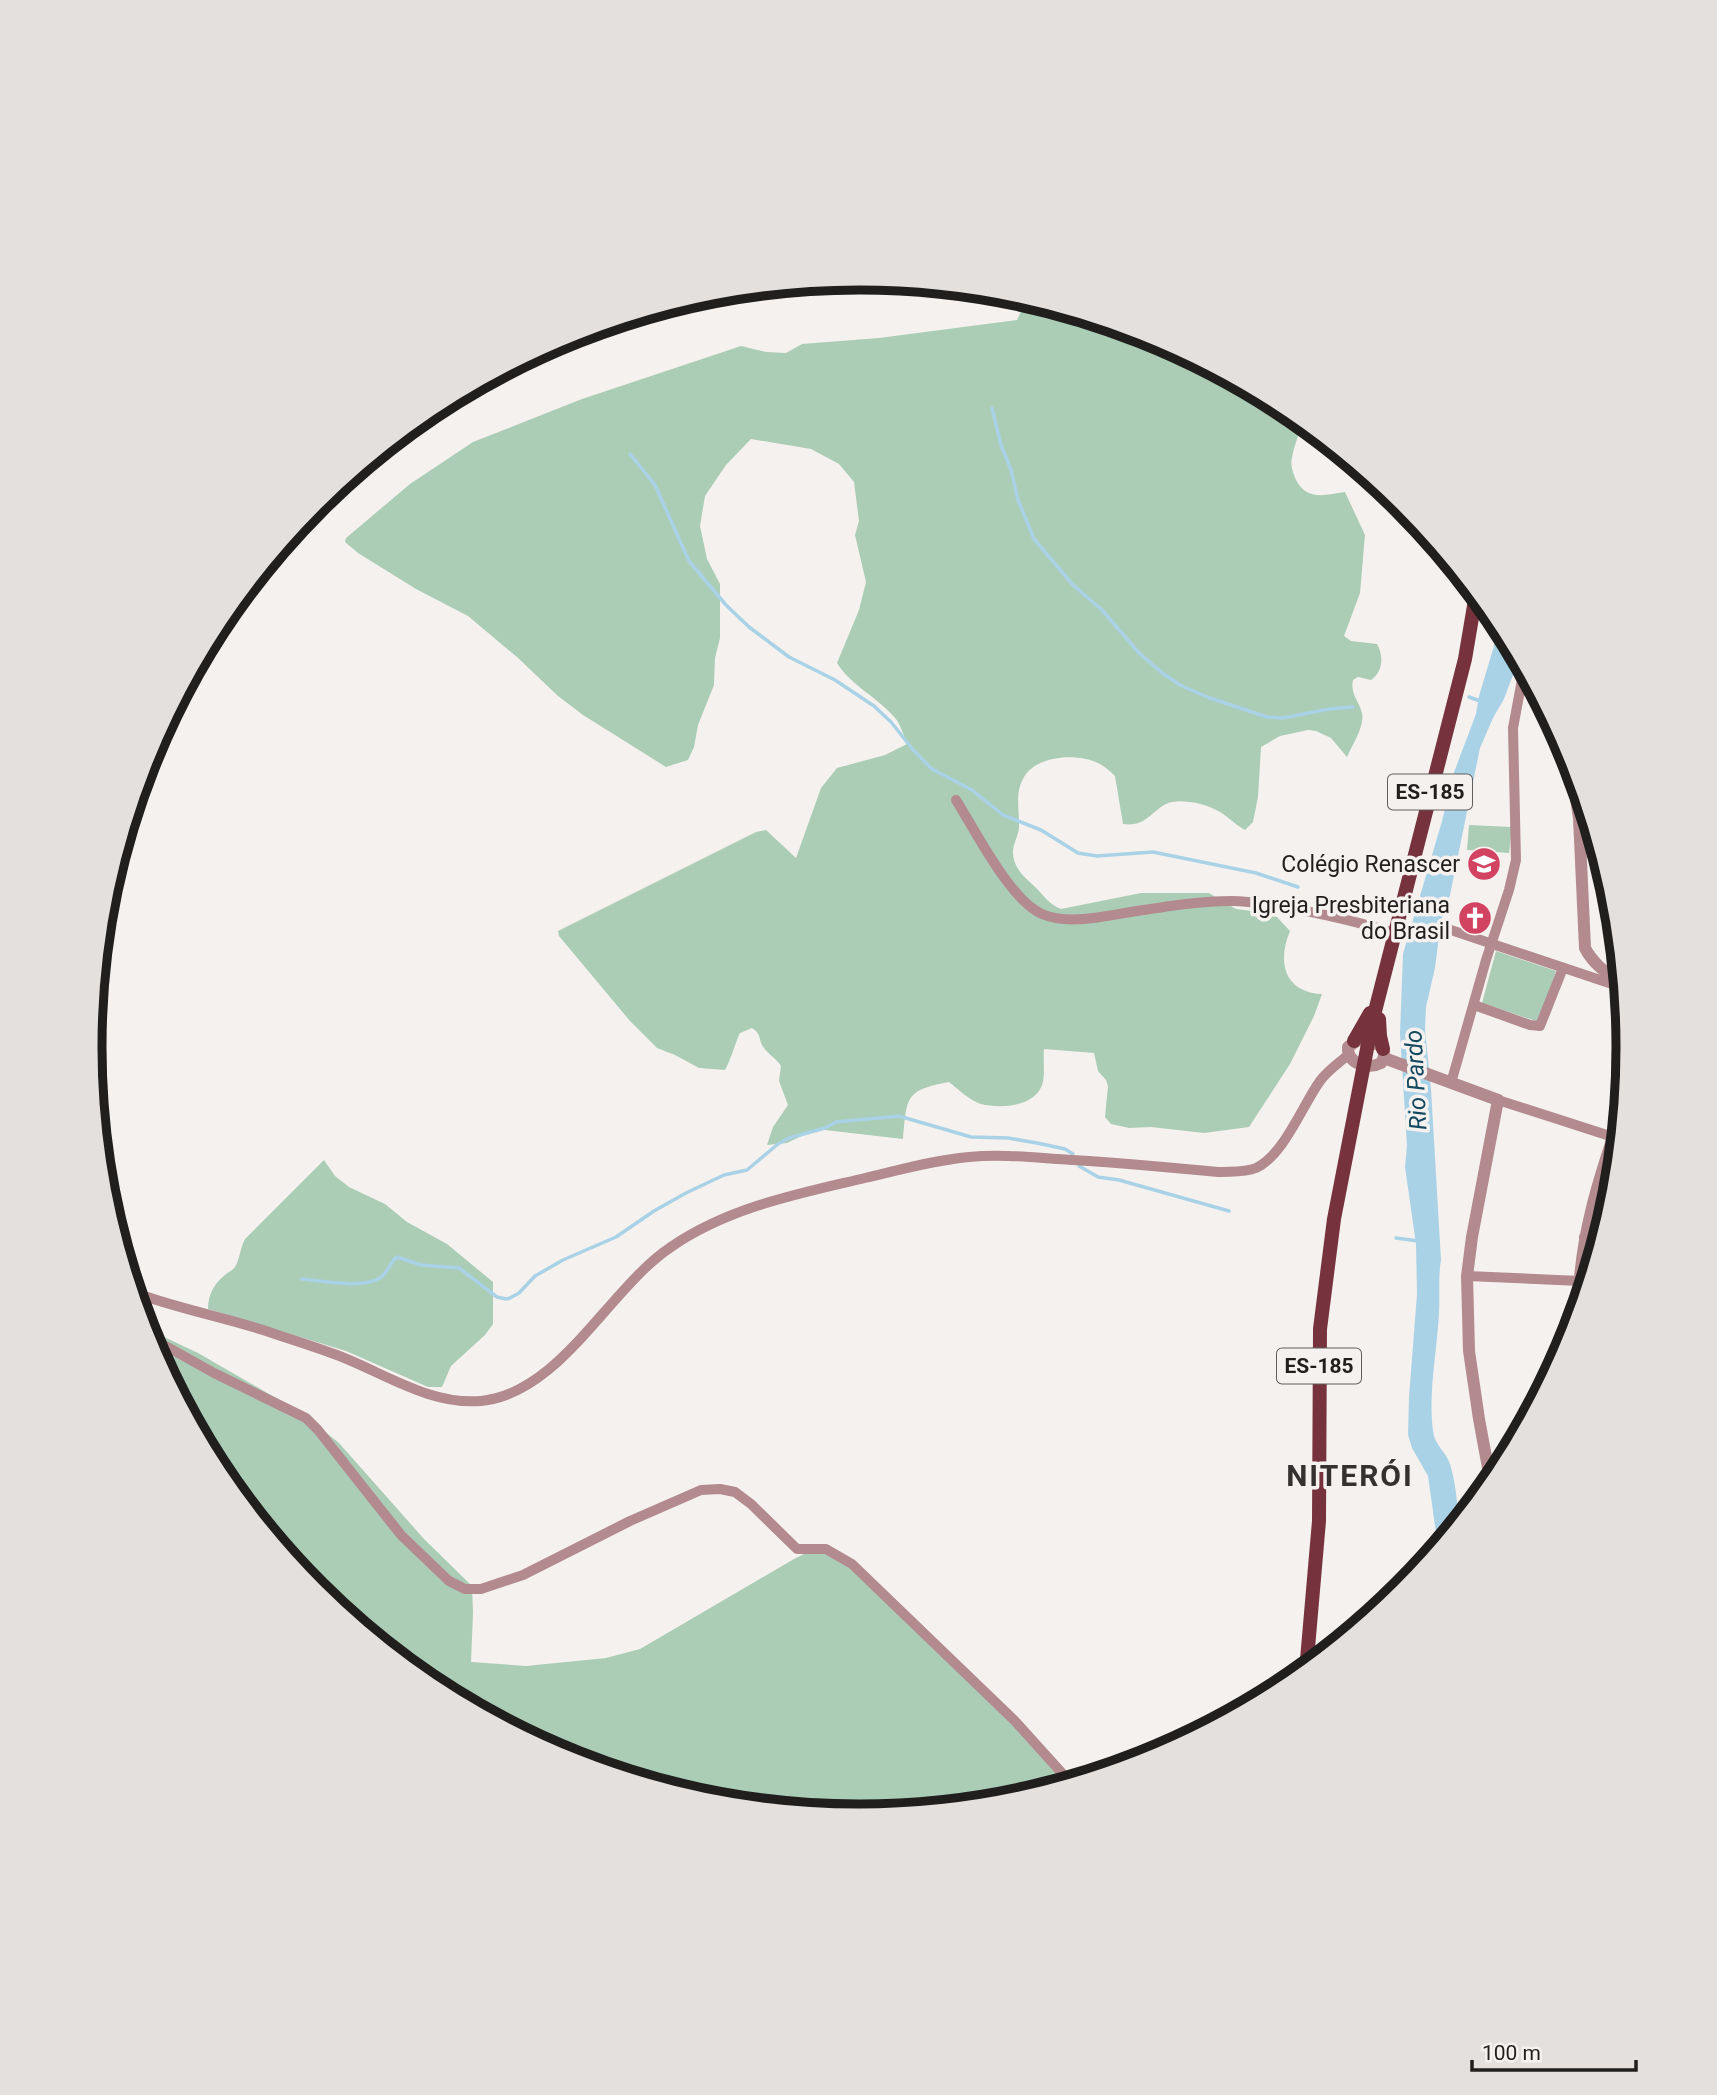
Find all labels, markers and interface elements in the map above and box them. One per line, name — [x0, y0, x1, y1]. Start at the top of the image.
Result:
road number: ES-185 — [1388, 774, 1472, 810]
school or university icon: Colégio Renascer — [1465, 845, 1503, 883]
place label: Colégio Renascer — [1281, 851, 1460, 878]
place label: Igreja Presbiteriana do Brasil — [1252, 892, 1450, 945]
church icon: Igreja Presbiteriana do Brasil — [1456, 899, 1494, 937]
water label: Rio Pardo — [1399, 1029, 1433, 1131]
road number: ES-185 — [1277, 1348, 1361, 1384]
district label: NITERÓI — [1286, 1458, 1414, 1493]
scale bar — [1472, 2028, 1636, 2072]
text: 100 m — [1482, 2041, 1541, 2065]

